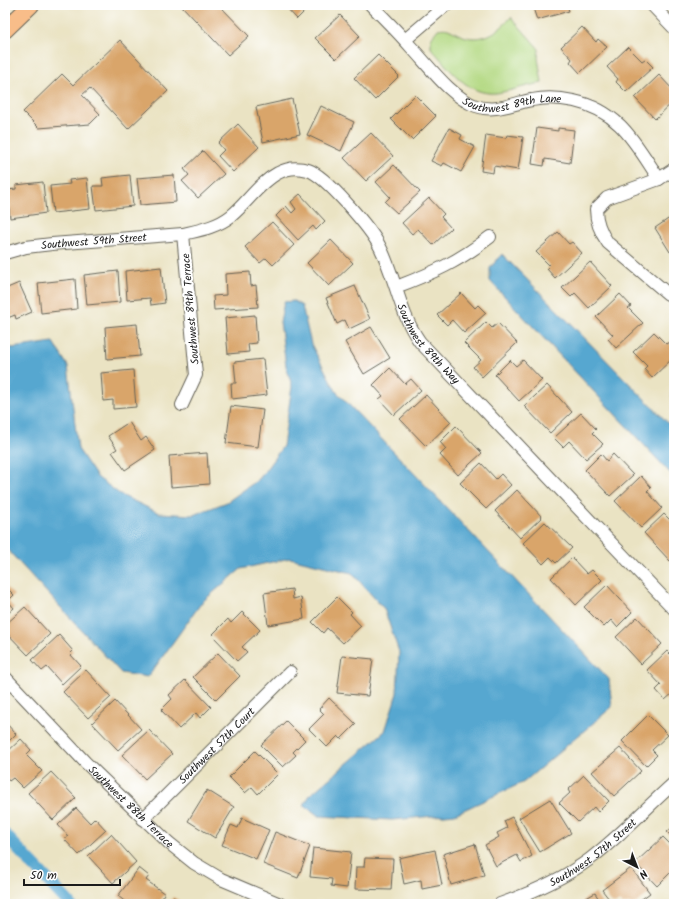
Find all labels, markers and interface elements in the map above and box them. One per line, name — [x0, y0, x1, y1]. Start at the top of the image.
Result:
street label: Southwest 89th Lane — [458, 90, 562, 119]
street label: Southwest 59th Street — [40, 229, 148, 255]
street label: Southwest 89th Terrace — [177, 252, 205, 365]
street label: Southwest 89th Way — [392, 301, 464, 389]
street label: Southwest 57th Court — [175, 703, 260, 789]
street label: Southwest 88th Terrace — [84, 762, 177, 853]
street label: Southwest 57th Street — [546, 814, 642, 892]
north arrow — [617, 847, 657, 887]
scale bar — [24, 861, 120, 887]
text: N — [634, 865, 652, 883]
text: 50 m — [30, 866, 57, 885]

